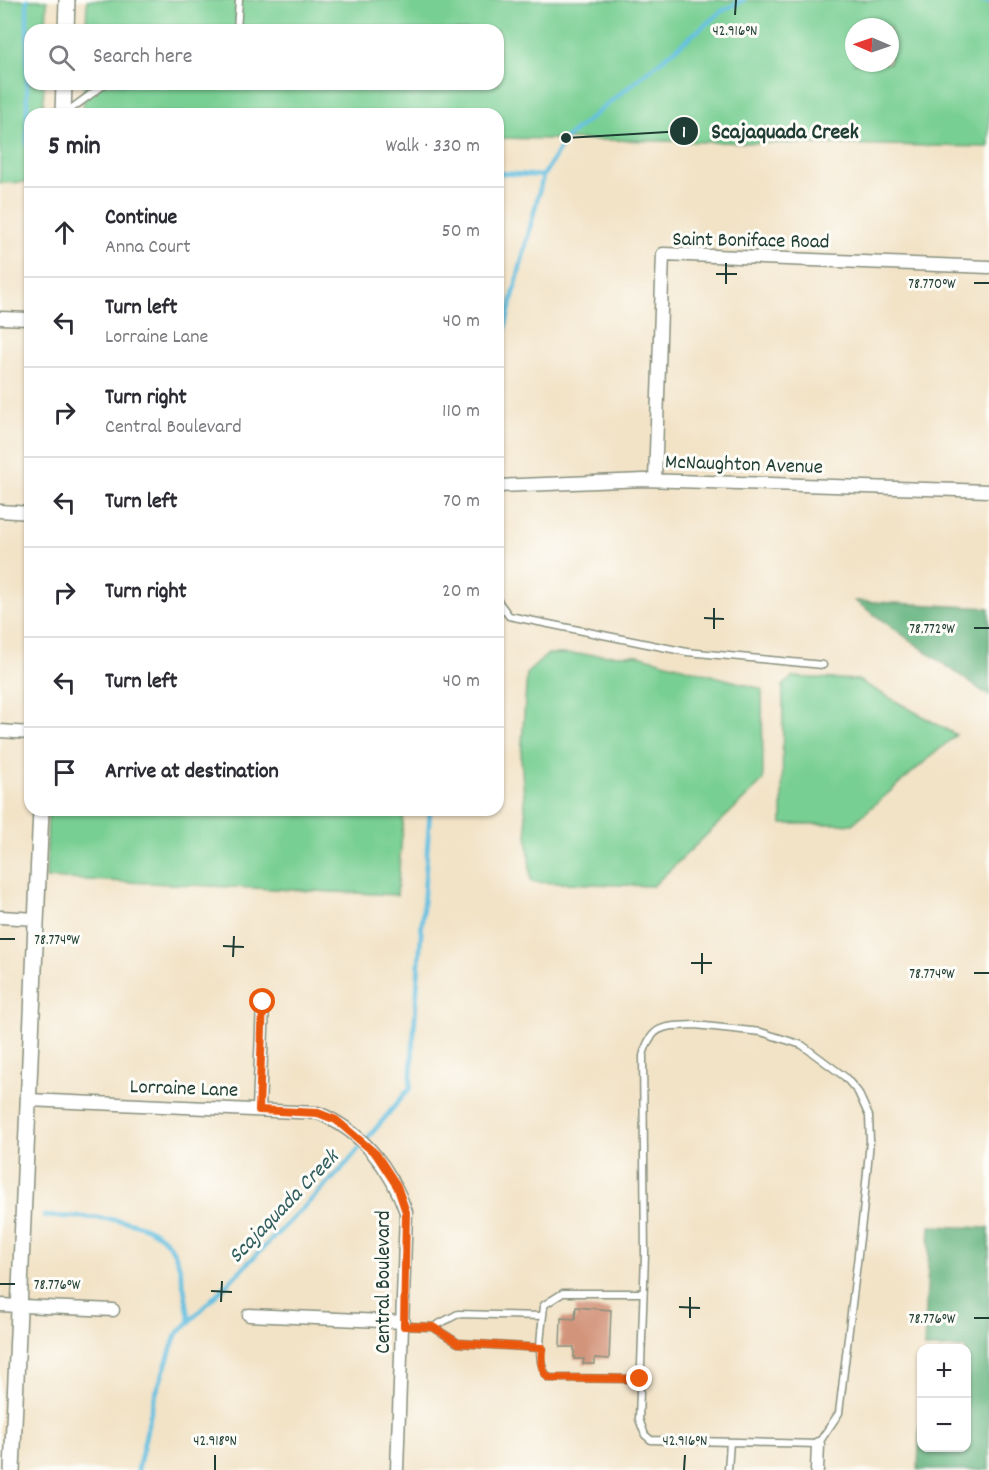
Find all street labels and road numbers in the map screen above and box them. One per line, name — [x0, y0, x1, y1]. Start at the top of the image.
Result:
street label: Saint Boniface Road — [672, 226, 830, 258]
street label: McNaughton Avenue — [664, 448, 823, 484]
street label: Lorraine Lane — [129, 1073, 239, 1107]
street label: Central Boulevard — [370, 1210, 400, 1354]

